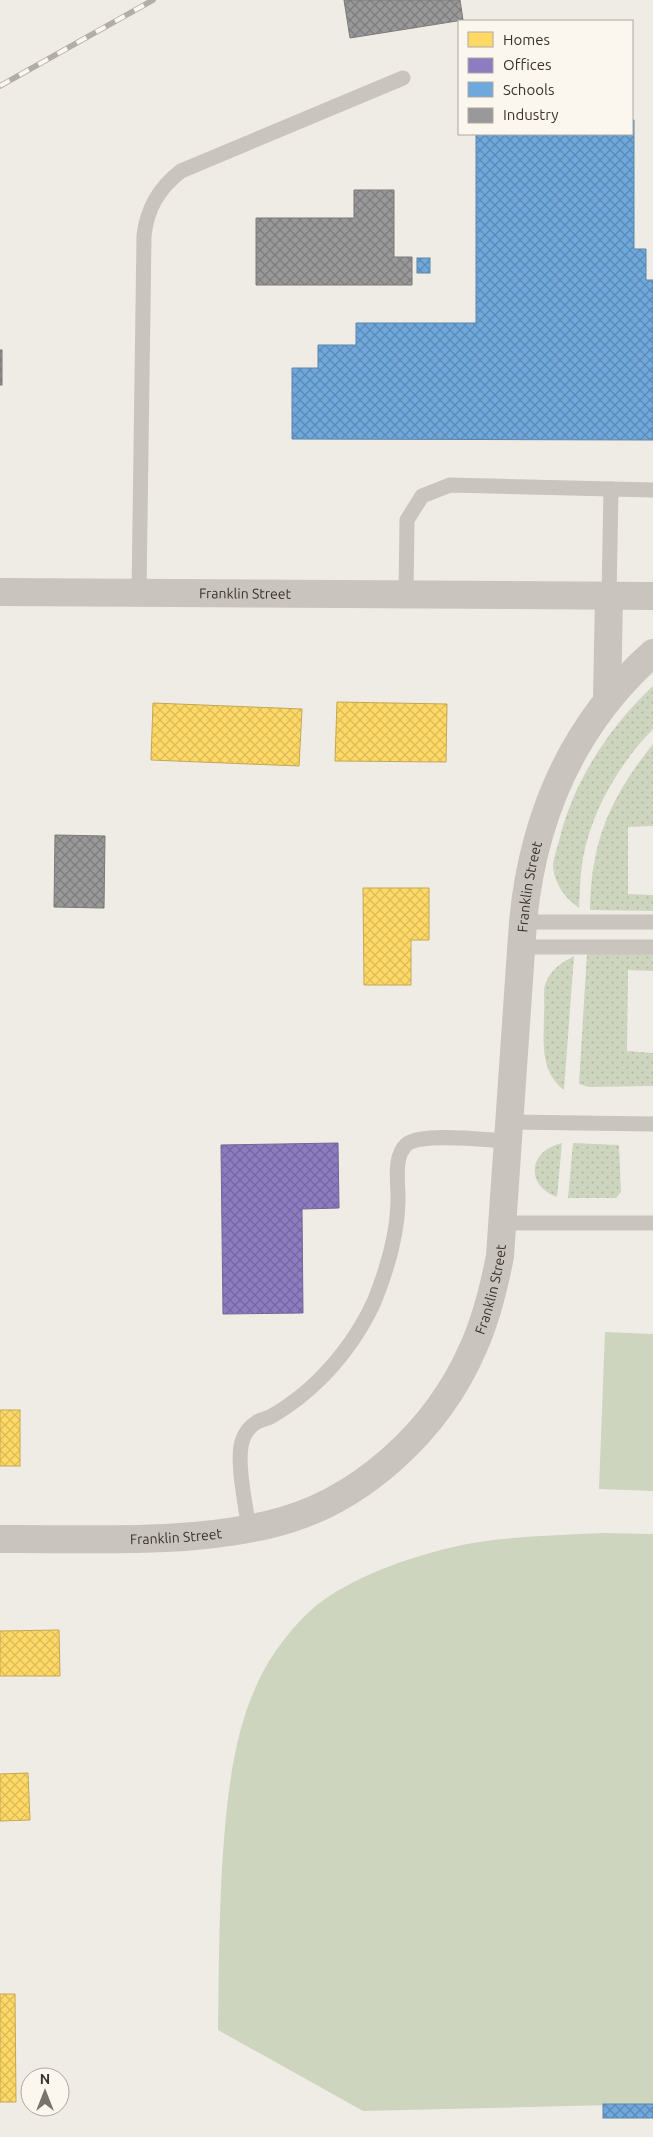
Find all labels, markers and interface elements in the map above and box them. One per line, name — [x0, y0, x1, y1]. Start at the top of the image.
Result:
legend — [458, 20, 633, 135]
text: Homes — [503, 31, 550, 48]
text: Offices — [503, 56, 551, 73]
text: Schools — [503, 81, 554, 98]
text: Industry — [503, 106, 558, 123]
street label: Franklin Street — [199, 585, 292, 602]
street label: Franklin Street — [514, 839, 545, 933]
street label: Franklin Street — [472, 1243, 509, 1336]
street label: Franklin Street — [130, 1525, 223, 1547]
north arrow — [20, 2067, 70, 2117]
text: N — [40, 2071, 50, 2087]

